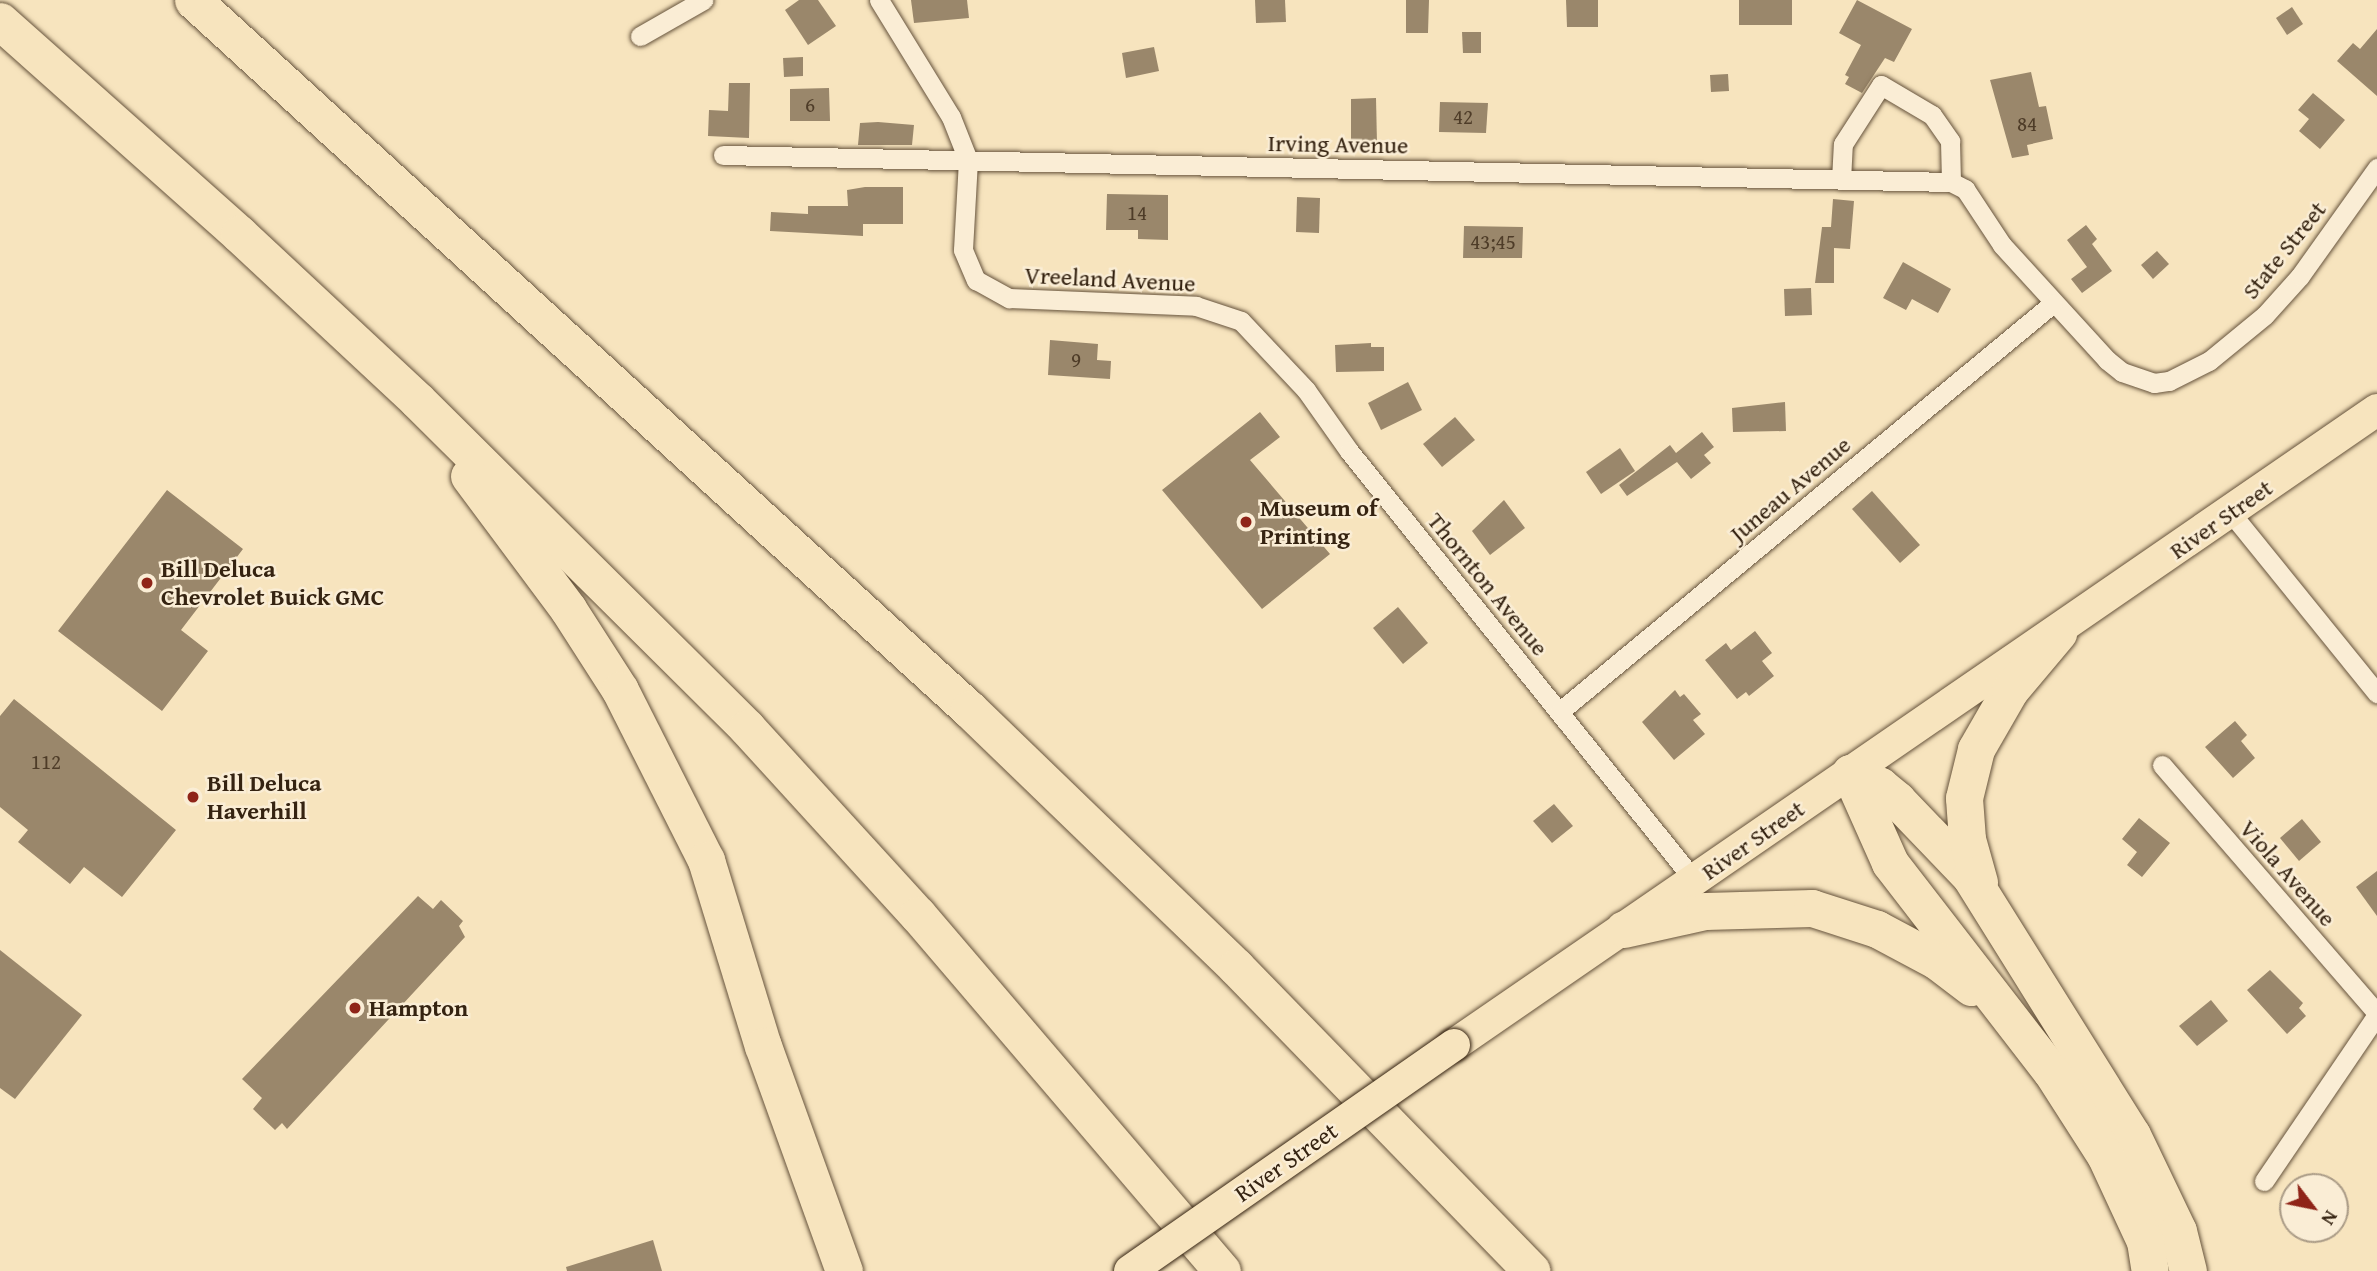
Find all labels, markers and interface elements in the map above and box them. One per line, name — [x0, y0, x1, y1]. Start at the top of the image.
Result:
house number: 6 — [805, 92, 815, 118]
house number: 42 — [1453, 104, 1473, 130]
house number: 84 — [2017, 111, 2037, 137]
street label: Irving Avenue — [1268, 128, 1408, 160]
street label: State Street — [2236, 195, 2332, 305]
house number: 14 — [1127, 200, 1147, 226]
house number: 43;45 — [1470, 229, 1516, 255]
street label: Vreeland Avenue — [1024, 260, 1196, 298]
house number: 9 — [1071, 347, 1081, 373]
street label: Juneau Avenue — [1724, 430, 1856, 548]
street label: River Street — [2164, 473, 2278, 565]
place label: Museum of Printing — [1260, 494, 1377, 550]
street label: Thornton Avenue — [1422, 507, 1554, 661]
marker: Museum of Printing — [1238, 514, 1254, 530]
place label: Bill Deluca Chevrolet Buick GMC — [161, 555, 384, 611]
marker: Bill Deluca Chevrolet Buick GMC — [139, 575, 155, 591]
house number: 112 — [31, 749, 61, 775]
place label: Bill Deluca Haverhill — [207, 769, 321, 825]
marker: Bill Deluca Haverhill — [185, 789, 201, 805]
street label: River Street — [1696, 794, 1810, 886]
street label: Viola Avenue — [2234, 814, 2342, 932]
place label: Hampton — [369, 994, 468, 1022]
marker: Hampton — [347, 1000, 363, 1016]
street label: River Street — [1229, 1116, 1343, 1208]
north arrow — [2279, 1173, 2349, 1243]
text: N — [2315, 1205, 2345, 1231]

